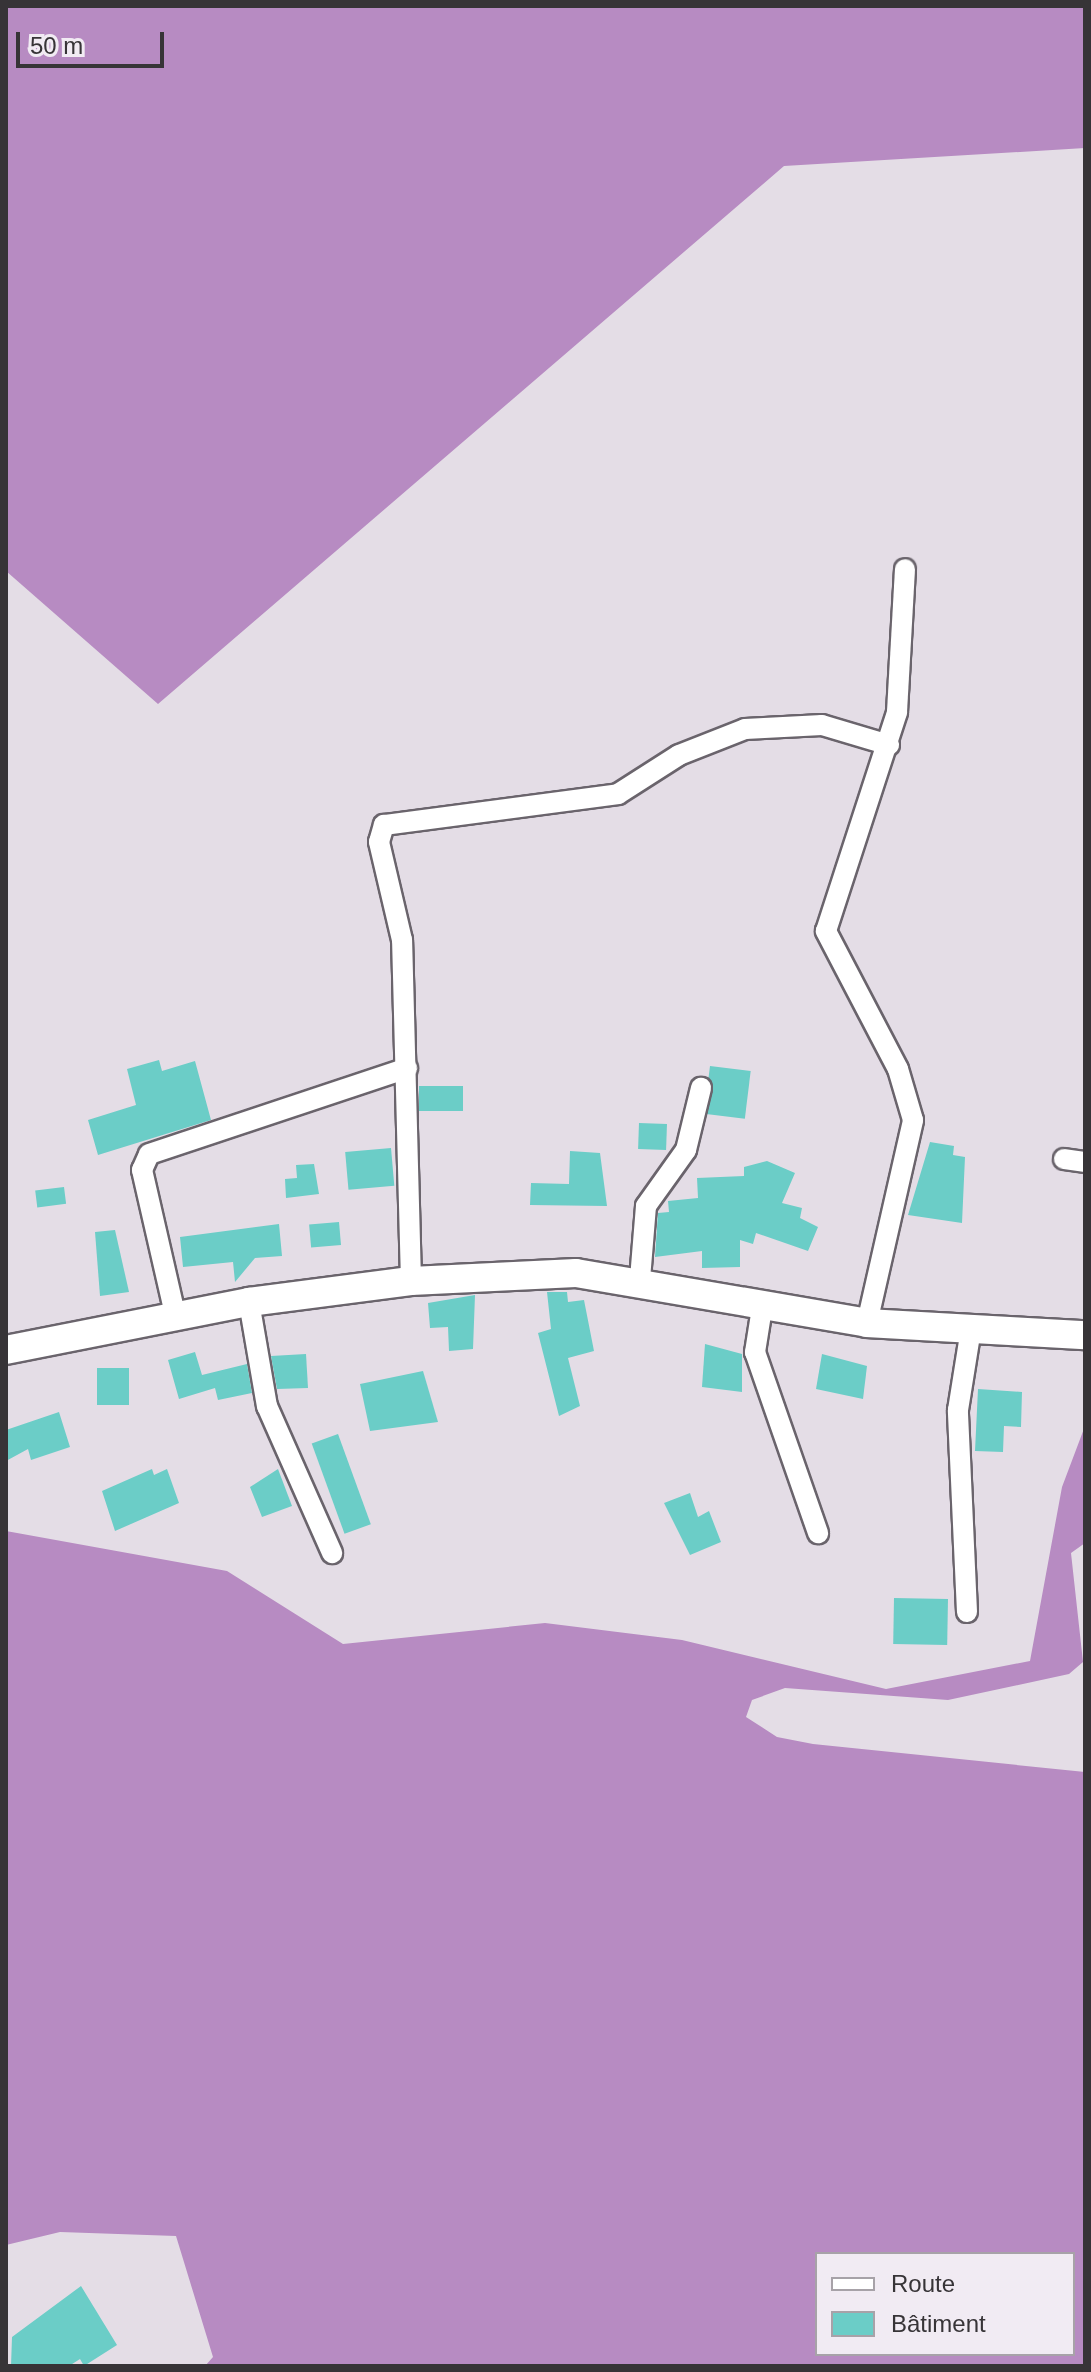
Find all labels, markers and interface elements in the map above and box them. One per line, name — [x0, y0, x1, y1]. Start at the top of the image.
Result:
scale bar — [20, 16, 168, 66]
text: 50 m — [30, 32, 83, 59]
legend — [815, 2252, 1075, 2356]
text: Route — [891, 2270, 955, 2297]
text: Bâtiment — [891, 2310, 986, 2337]

